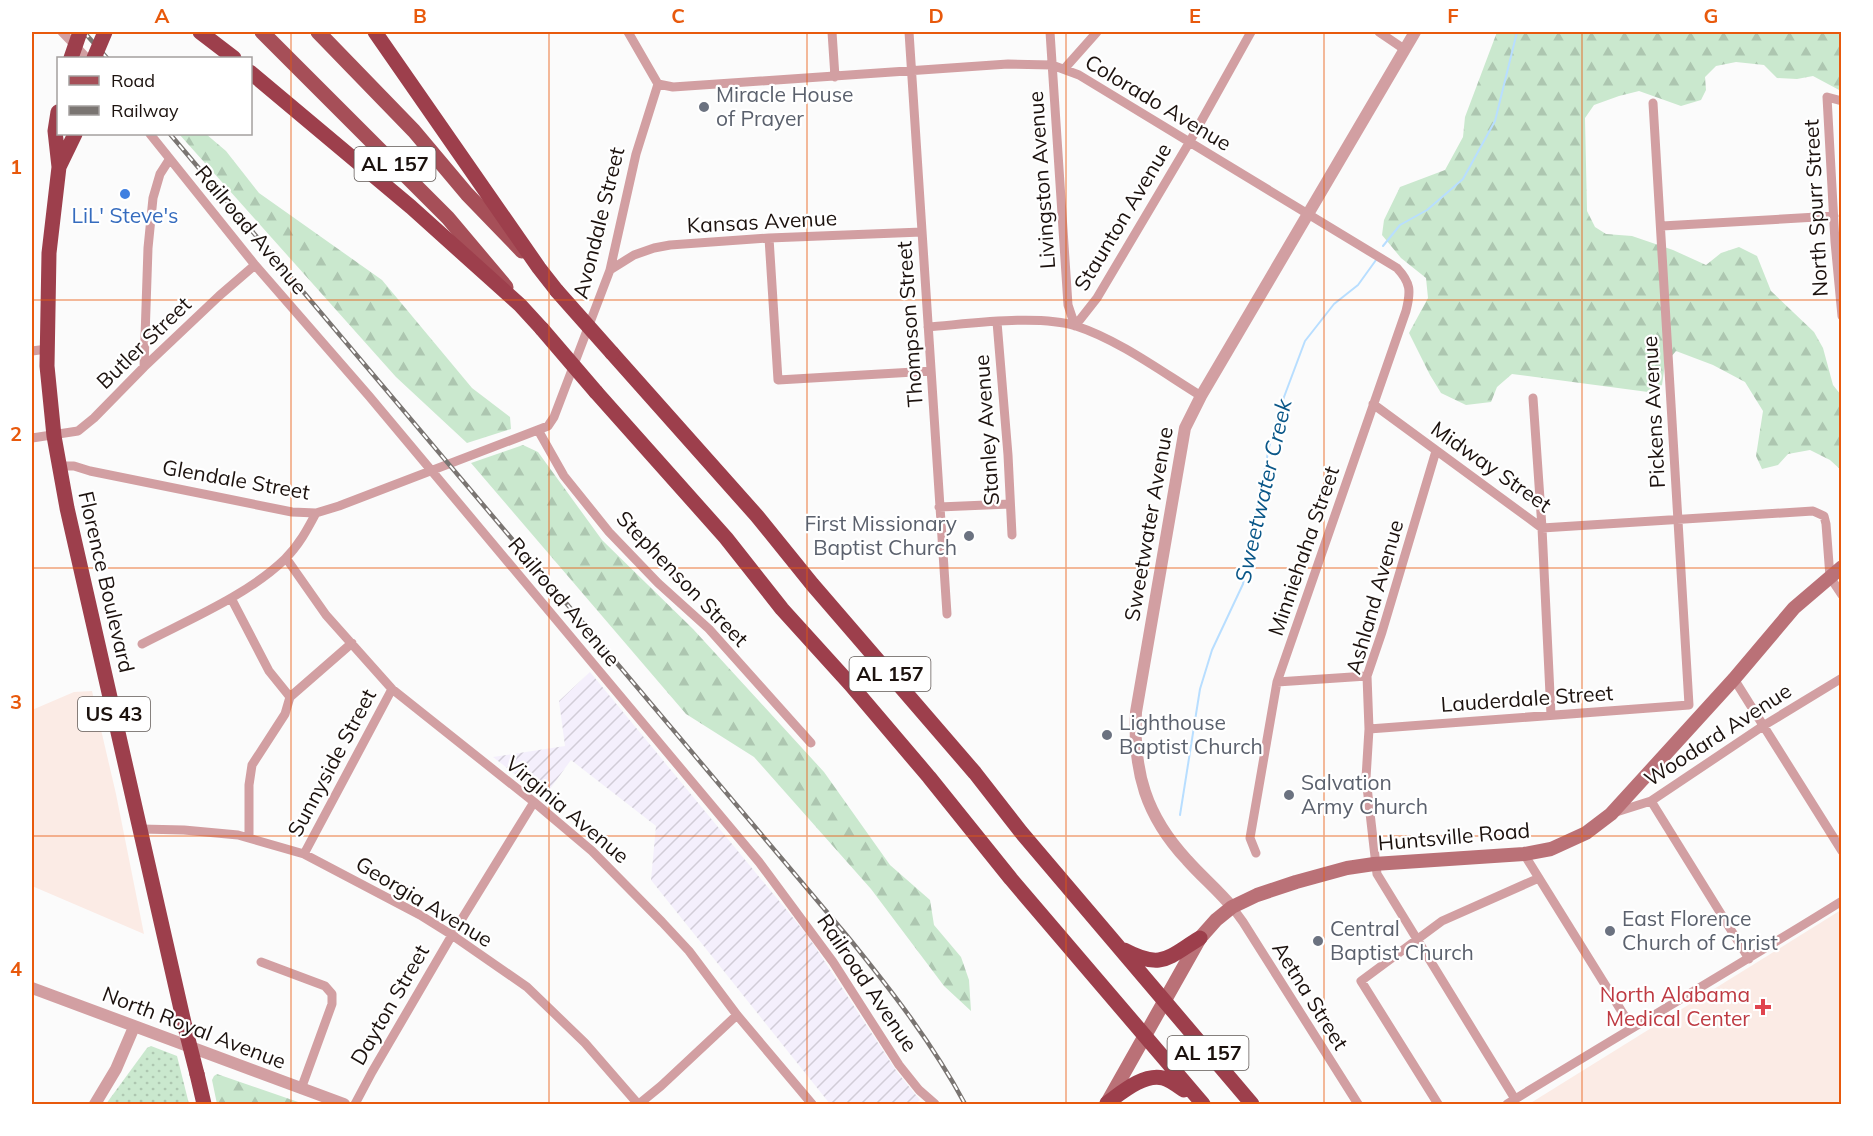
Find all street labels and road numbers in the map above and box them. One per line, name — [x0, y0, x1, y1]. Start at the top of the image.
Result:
street label: Colorado Avenue — [1081, 48, 1236, 156]
street label: Livingston Avenue — [1022, 90, 1060, 270]
street label: North Spurr Street — [1797, 119, 1833, 297]
street label: Staunton Avenue — [1068, 138, 1176, 295]
street label: Avondale Street — [567, 144, 629, 301]
road number: AL 157 — [354, 147, 436, 181]
street label: Railroad Avenue — [190, 160, 313, 299]
street label: Kansas Avenue — [686, 204, 838, 238]
street label: Thompson Street — [890, 240, 928, 408]
street label: Butler Street — [91, 291, 196, 394]
street label: Pickens Avenue — [1636, 335, 1670, 489]
street label: Stanley Avenue — [968, 354, 1004, 506]
street label: Midway Street — [1426, 415, 1557, 517]
street label: Sweetwater Avenue — [1118, 425, 1178, 623]
street label: Glendale Street — [160, 453, 312, 505]
street label: Minniehaha Street — [1262, 463, 1344, 639]
street label: Florence Boulevard — [73, 489, 140, 675]
street label: Stephenson Street — [611, 505, 754, 652]
street label: Ashland Avenue — [1340, 517, 1408, 677]
street label: Railroad Avenue — [503, 532, 626, 671]
road number: AL 157 — [850, 657, 930, 691]
street label: Woodard Avenue — [1639, 677, 1796, 791]
street label: Lauderdale Street — [1440, 679, 1614, 717]
street label: Sunnyside Street — [281, 684, 381, 841]
road number: US 43 — [78, 697, 150, 731]
street label: Virginia Avenue — [501, 750, 635, 868]
street label: Huntsville Road — [1377, 816, 1531, 856]
street label: Georgia Avenue — [351, 850, 498, 952]
street label: Railroad Avenue — [812, 909, 923, 1056]
street label: Aetna Street — [1267, 937, 1354, 1054]
street label: Dayton Street — [344, 940, 434, 1069]
street label: North Royal Avenue — [99, 980, 290, 1074]
road number: AL 157 — [1168, 1036, 1248, 1070]

